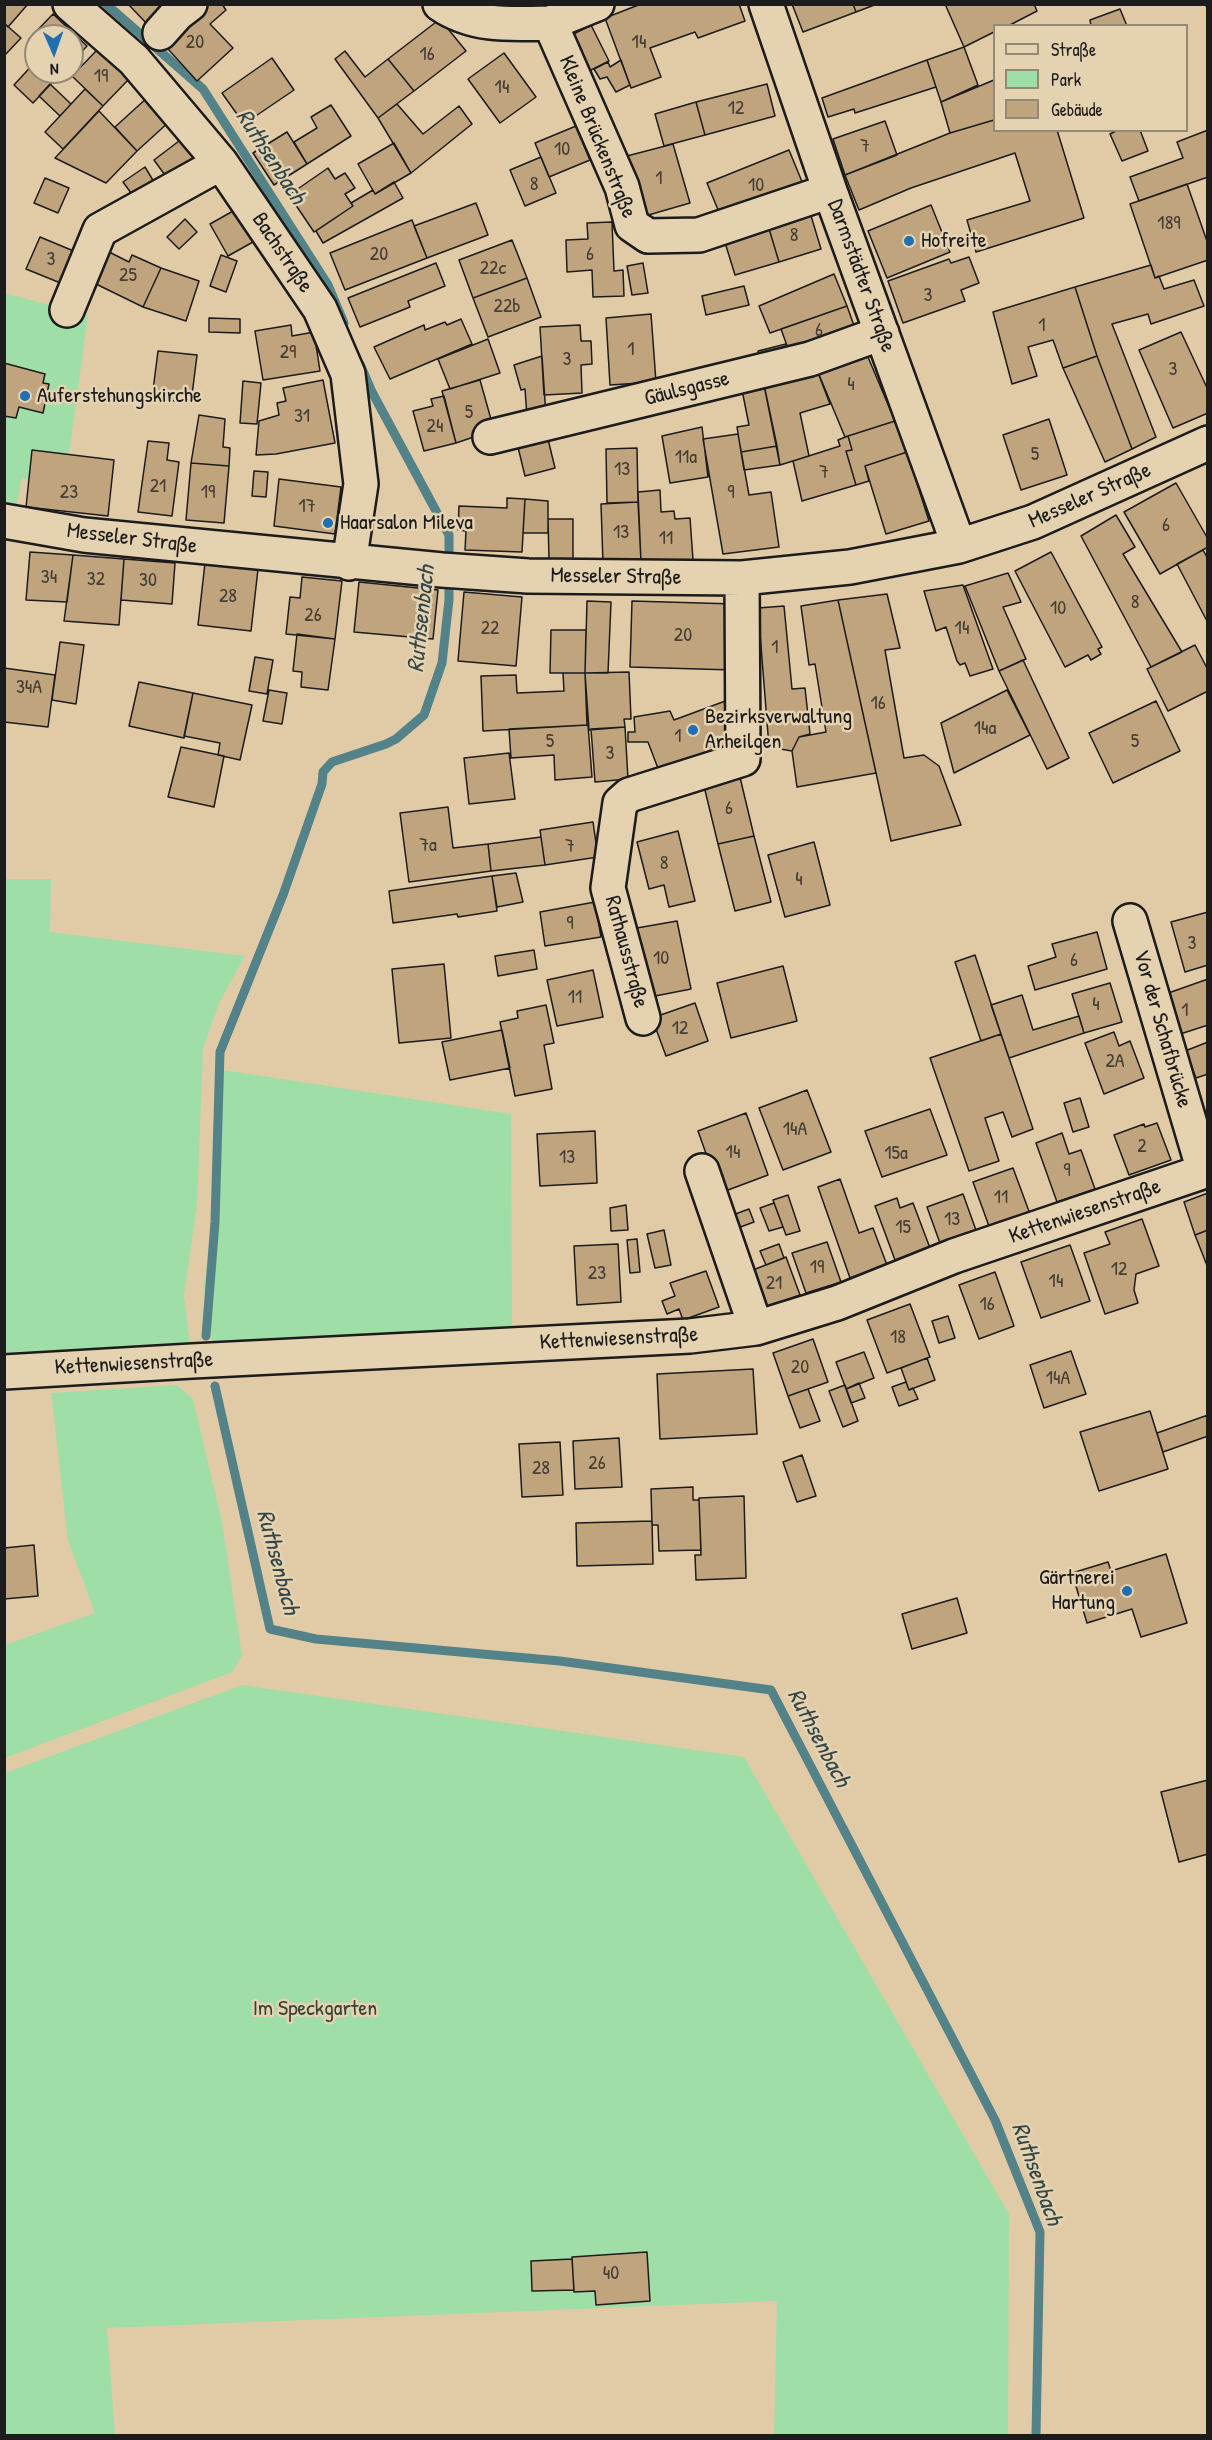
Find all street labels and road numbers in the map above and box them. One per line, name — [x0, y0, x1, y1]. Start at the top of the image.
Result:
street label: Kleine Brückenstraße — [552, 52, 642, 222]
street label: Darmstädter Straße — [821, 196, 901, 356]
street label: Bachstraße — [246, 208, 318, 298]
street label: Gäulsgasse — [642, 366, 732, 412]
street label: Messeler Straße — [1025, 457, 1155, 535]
street label: Messeler Straße — [65, 518, 199, 560]
street label: Messeler Straße — [550, 563, 682, 591]
street label: Rathausstraße — [598, 893, 654, 1011]
street label: Vor der Schafbrücke — [1127, 947, 1197, 1111]
street label: Kettenwiesenstraße — [1006, 1174, 1164, 1250]
street label: Kettenwiesenstraße — [539, 1322, 699, 1356]
street label: Kettenwiesenstraße — [54, 1347, 214, 1381]

